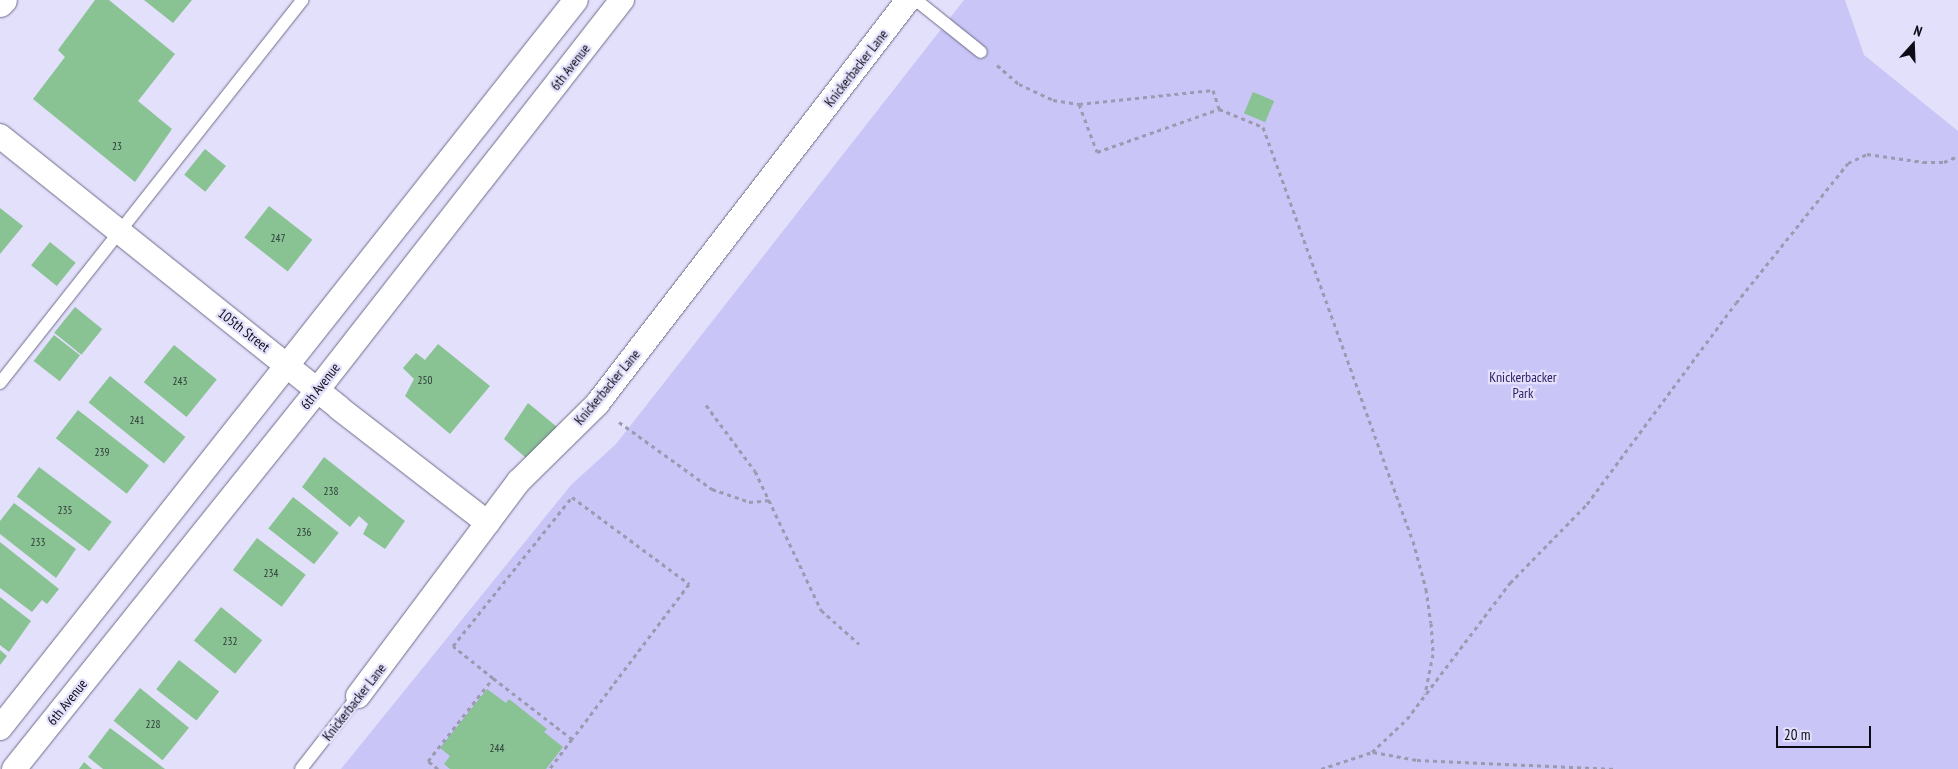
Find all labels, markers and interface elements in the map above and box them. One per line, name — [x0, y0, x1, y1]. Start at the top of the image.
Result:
north arrow — [1888, 20, 1938, 70]
text: N — [1911, 21, 1925, 41]
street label: Knickerbacker Lane — [821, 26, 891, 110]
street label: 6th Avenue — [547, 40, 593, 94]
house number: 23 — [112, 139, 122, 153]
house number: 247 — [271, 231, 285, 245]
street label: 105th Street — [215, 305, 273, 355]
street label: Knickerbacker Lane — [571, 346, 643, 428]
street label: 6th Avenue — [297, 359, 343, 413]
park label: Knickerbacker Park — [1489, 369, 1557, 402]
house number: 250 — [418, 373, 432, 387]
house number: 243 — [173, 374, 187, 388]
house number: 241 — [130, 413, 144, 427]
house number: 239 — [95, 445, 109, 459]
house number: 238 — [324, 484, 338, 498]
house number: 235 — [58, 503, 72, 517]
house number: 236 — [297, 525, 311, 539]
house number: 233 — [31, 535, 45, 549]
house number: 234 — [264, 566, 278, 580]
house number: 232 — [223, 634, 237, 648]
street label: Knickerbacker Lane — [319, 660, 389, 744]
street label: 6th Avenue — [43, 675, 91, 729]
scale bar — [1778, 716, 1873, 748]
house number: 228 — [146, 717, 160, 731]
text: 20 m — [1784, 725, 1810, 744]
house number: 244 — [490, 741, 504, 755]

